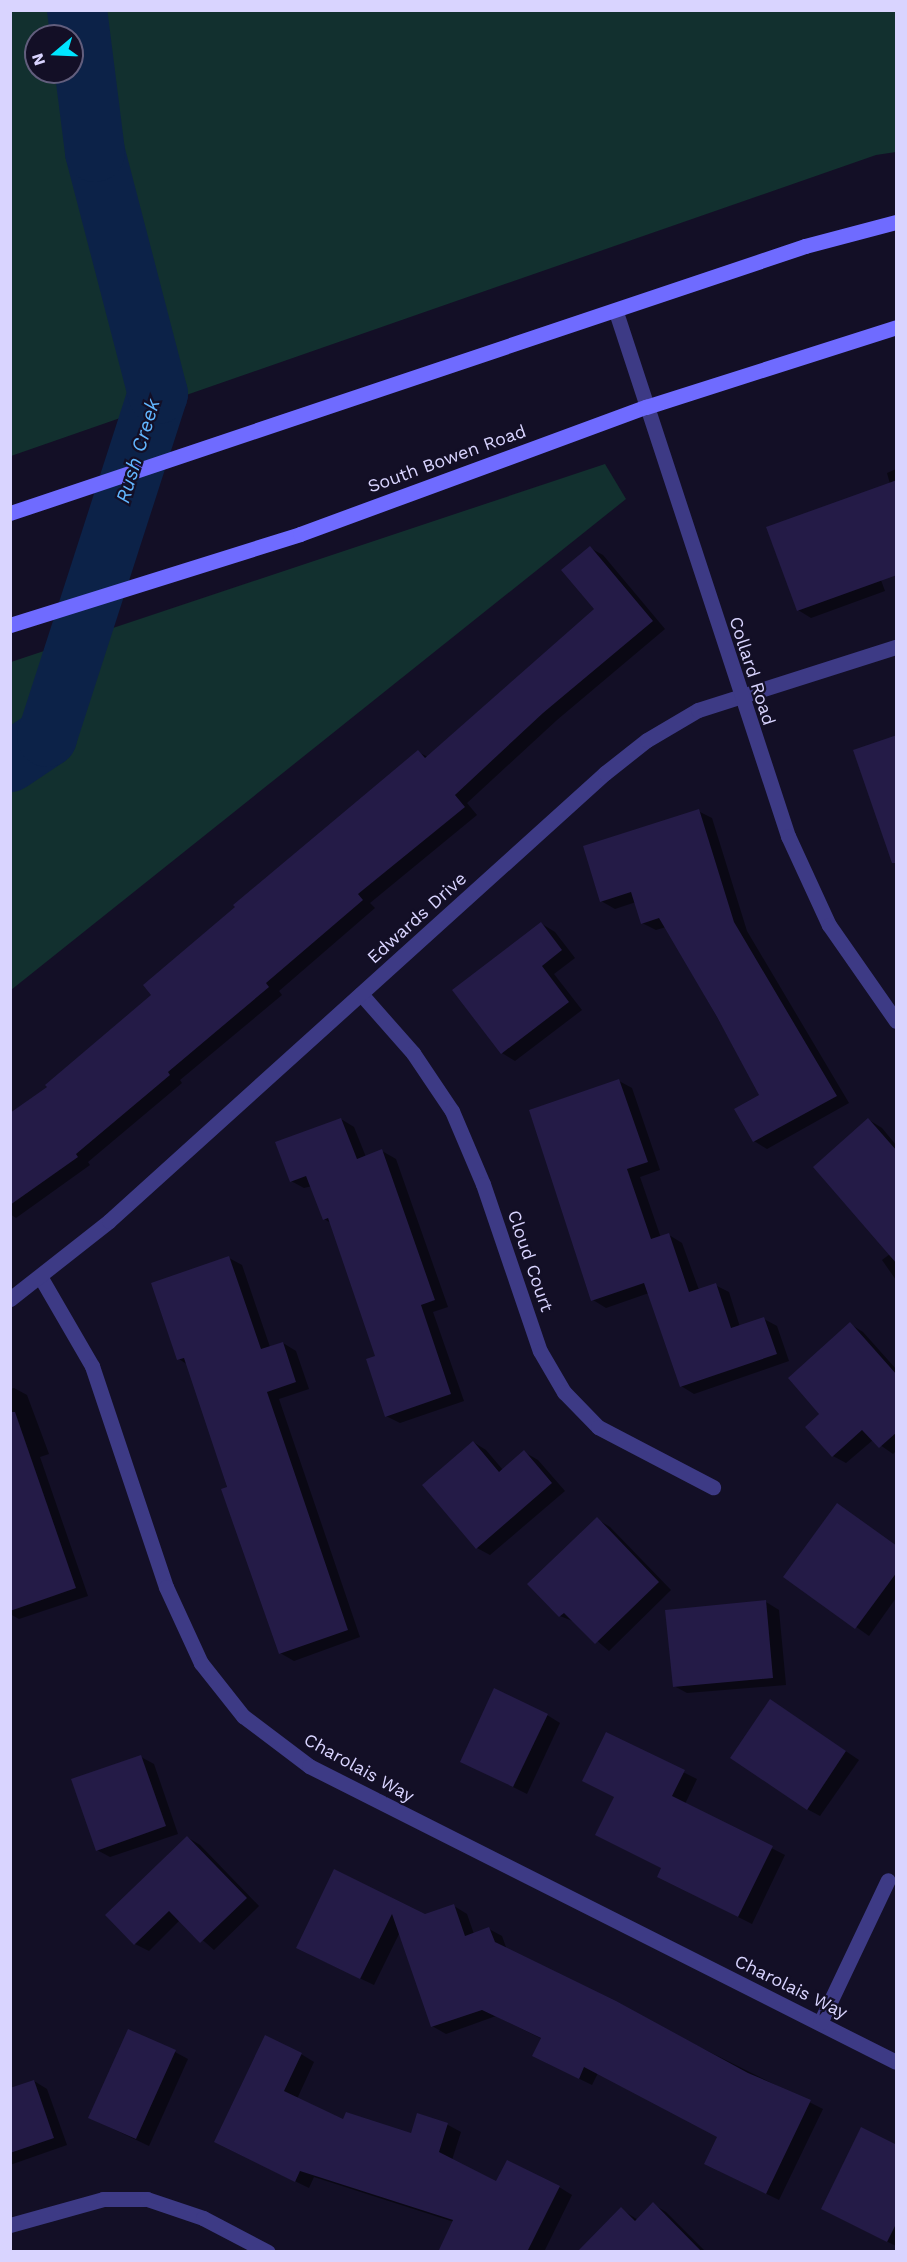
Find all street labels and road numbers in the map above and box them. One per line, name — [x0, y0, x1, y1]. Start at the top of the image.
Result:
street label: South Bowen Road — [365, 420, 529, 498]
street label: Collard Road — [724, 614, 780, 728]
street label: Edwards Drive — [363, 868, 471, 968]
street label: Cloud Court — [503, 1207, 557, 1315]
street label: Charolais Way — [300, 1729, 418, 1807]
street label: Charolais Way — [731, 1950, 851, 2024]

